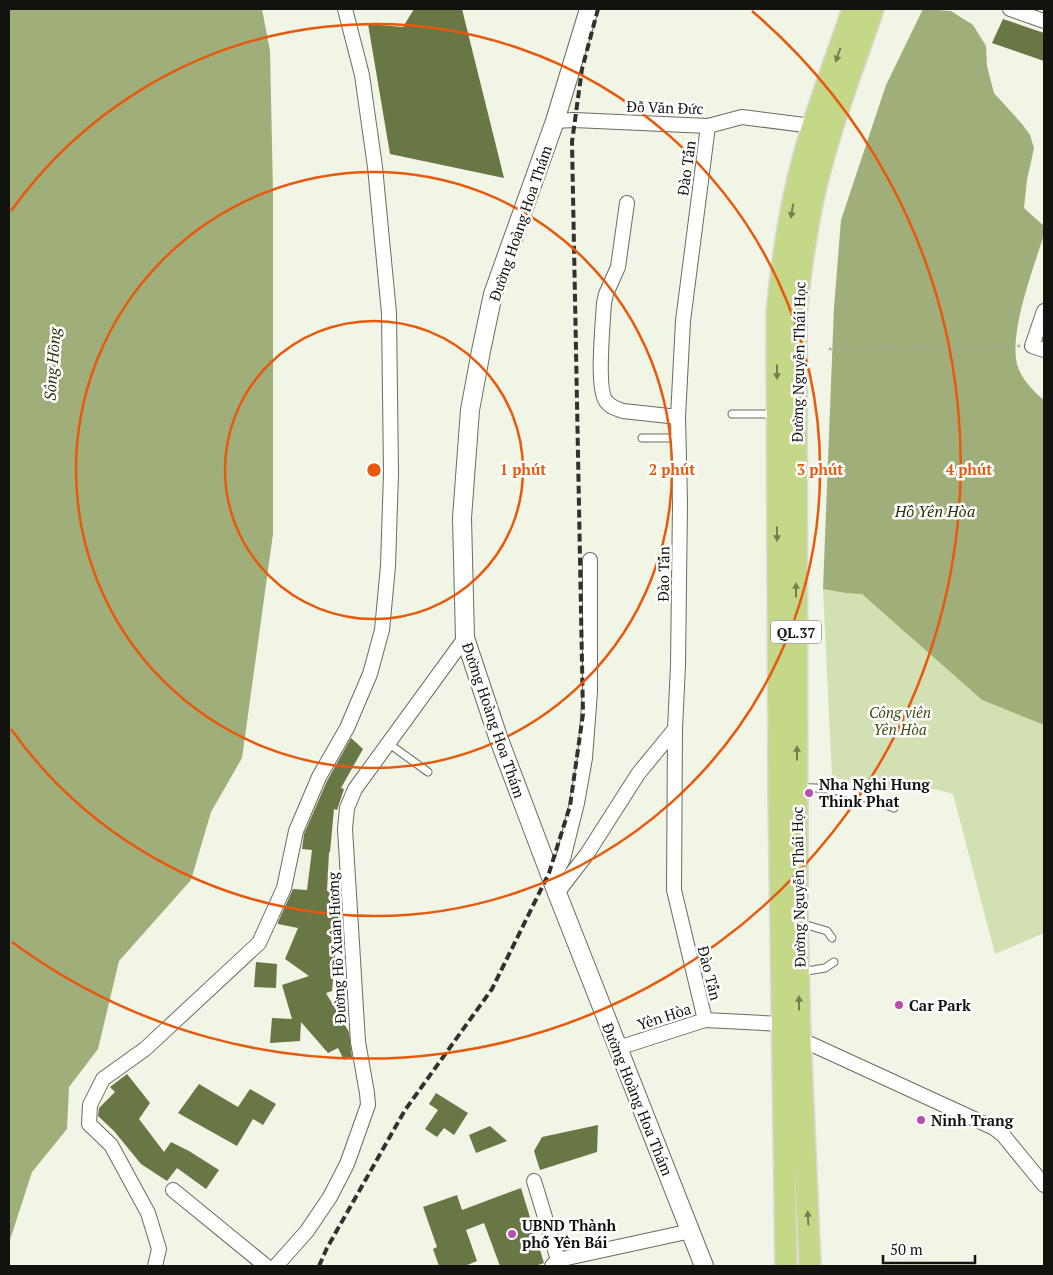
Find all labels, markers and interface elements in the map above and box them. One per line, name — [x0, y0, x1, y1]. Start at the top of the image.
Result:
one-way arrow — [833, 48, 841, 63]
street label: Đỗ Văn Đức — [626, 96, 704, 118]
street label: Đào Tấn — [672, 139, 700, 197]
street label: Đường Hoàng Hoa Thám — [484, 142, 556, 304]
one-way arrow — [787, 203, 795, 219]
street label: Đường Nguyễn Thái Học — [787, 282, 809, 442]
water label: Sông Hồng — [38, 326, 66, 401]
one-way arrow — [773, 364, 781, 380]
text: 1 phút — [500, 459, 546, 479]
text: 2 phút — [649, 459, 695, 479]
text: 3 phút — [797, 459, 843, 479]
text: 4 phút — [946, 459, 992, 479]
centre of rings — [365, 461, 383, 479]
water label: Hồ Yên Hòa — [894, 500, 975, 522]
one-way arrow — [773, 527, 781, 543]
street label: Đào Tấn — [653, 546, 673, 602]
one-way arrow — [792, 582, 800, 598]
road number: QL.37 — [771, 620, 821, 644]
street label: Đường Hoàng Hoa Thám — [458, 639, 530, 801]
park label: Công viên Yên Hòa — [869, 702, 931, 739]
one-way arrow — [793, 745, 801, 761]
place label: Nha Nghi Hung Think Phat — [819, 774, 930, 811]
marker: Nha Nghi Hung Think Phat — [803, 787, 815, 799]
street label: Đường Nguyễn Thái Học — [787, 807, 809, 967]
street label: Đường Hồ Xuân Hương — [322, 871, 350, 1024]
street label: Đào Tấn — [694, 944, 726, 1002]
one-way arrow — [795, 994, 803, 1010]
place label: Car Park — [909, 995, 971, 1015]
street label: Yên Hòa — [635, 998, 694, 1034]
marker: Car Park — [893, 999, 905, 1011]
street label: Đường Hoàng Hoa Thám — [598, 1019, 678, 1179]
place label: Ninh Trang — [931, 1110, 1014, 1130]
marker: Ninh Trang — [915, 1114, 927, 1126]
one-way arrow — [804, 1209, 812, 1225]
place label: UBND Thành phố Yên Bái — [522, 1215, 617, 1252]
marker: UBND Thành phố Yên Bái — [506, 1228, 518, 1240]
scale bar — [883, 1232, 976, 1264]
text: 50 m — [890, 1239, 923, 1259]

